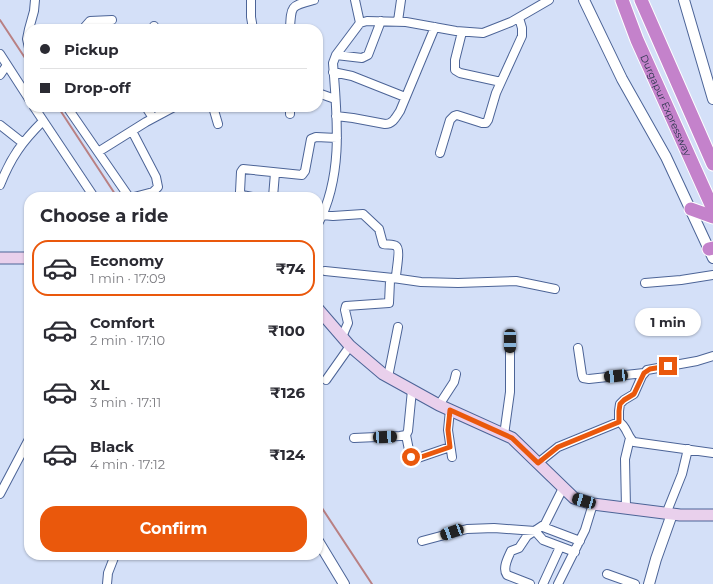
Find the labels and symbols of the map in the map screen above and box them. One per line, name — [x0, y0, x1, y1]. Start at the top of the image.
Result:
street label: Durgapur Expressway — [638, 52, 695, 158]
callout: 1 min — [635, 308, 701, 336]
car — [504, 329, 516, 353]
route end — [659, 357, 677, 375]
car — [603, 369, 629, 383]
car — [373, 430, 397, 444]
route start — [402, 448, 420, 466]
car — [571, 492, 597, 510]
car — [439, 522, 465, 542]

